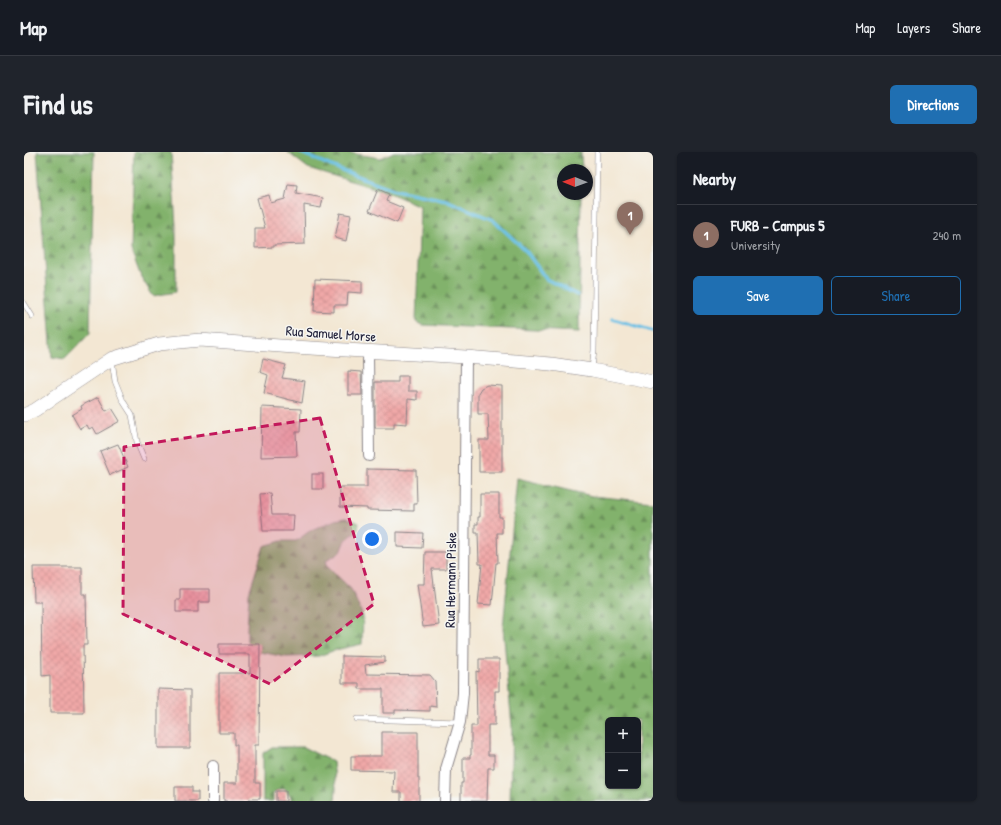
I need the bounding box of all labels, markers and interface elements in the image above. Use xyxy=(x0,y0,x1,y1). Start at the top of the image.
text: Map xyxy=(20,15,47,41)
text: Map xyxy=(855,18,875,37)
text: Layers xyxy=(897,18,930,37)
text: Share xyxy=(952,18,981,37)
text: Find us xyxy=(24,85,93,123)
button: Directions xyxy=(890,85,977,124)
north arrow xyxy=(557,164,593,200)
text: Nearby xyxy=(693,167,736,190)
pin: 1 xyxy=(617,202,643,235)
text: FURB - Campus 5 xyxy=(731,215,825,236)
text: 1 xyxy=(704,226,708,244)
text: 240 m xyxy=(932,226,961,244)
text: University xyxy=(731,236,780,254)
button: Save xyxy=(693,276,823,315)
button: Share xyxy=(831,276,961,315)
street label: Rua Samuel Morse xyxy=(285,320,377,346)
your location xyxy=(362,529,382,549)
street label: Rua Hermann Piske xyxy=(440,532,460,628)
map controls xyxy=(605,717,641,789)
button: + xyxy=(605,717,641,753)
button: − xyxy=(605,753,641,789)

